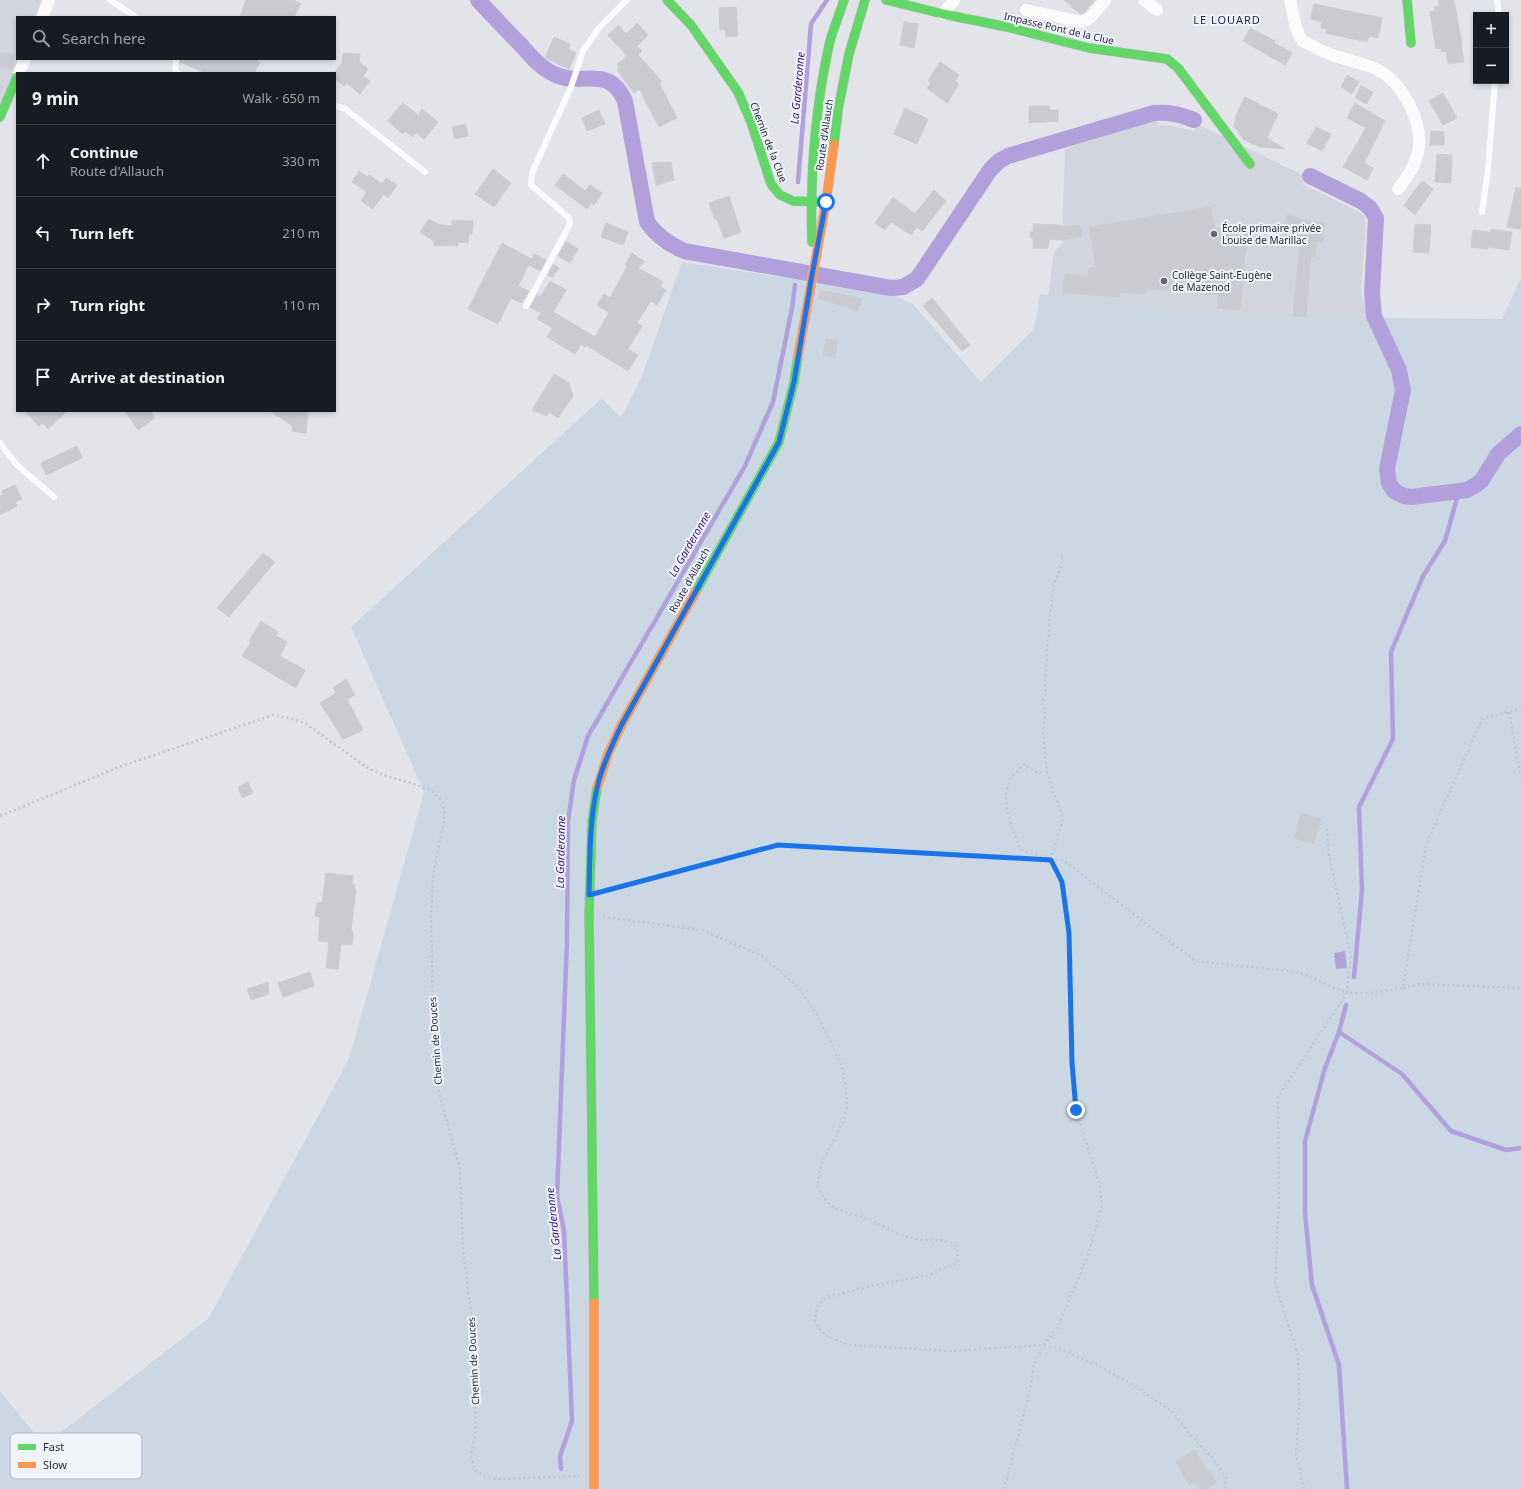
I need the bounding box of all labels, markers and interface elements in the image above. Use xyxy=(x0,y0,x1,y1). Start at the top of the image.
street label: Impasse Pont de la Clue xyxy=(1003,9,1116,48)
district label: LE LOUARD xyxy=(1193,12,1261,27)
map controls xyxy=(1473,12,1509,84)
button: + xyxy=(1473,12,1509,48)
search box xyxy=(16,16,336,60)
icon: search xyxy=(30,27,52,49)
text: Search here xyxy=(62,28,145,48)
button: − xyxy=(1473,48,1509,84)
water label: La Garderonne xyxy=(786,51,808,125)
text: 9 min xyxy=(32,87,79,110)
text: Walk · 650 m xyxy=(242,89,320,107)
street label: Route d'Allauch xyxy=(812,98,836,172)
street label: Chemin de la Clue xyxy=(747,100,791,184)
text: Continue xyxy=(70,142,138,162)
icon: ahead xyxy=(32,150,54,172)
text: 330 m xyxy=(282,152,320,170)
text: Route d'Allauch xyxy=(70,162,164,180)
route start xyxy=(817,193,835,211)
place label: École primaire privée Louise de Marillac xyxy=(1222,221,1321,247)
icon: left xyxy=(32,222,54,244)
text: Turn left xyxy=(70,223,134,243)
text: 210 m xyxy=(282,224,320,242)
marker: École primaire privée Louise de Marillac xyxy=(1209,229,1219,239)
place label: Collège Saint-Eugène de Mazenod xyxy=(1172,268,1272,294)
marker: Collège Saint-Eugène de Mazenod xyxy=(1159,276,1169,286)
icon: right xyxy=(32,294,54,316)
text: Turn right xyxy=(70,295,145,315)
text: 110 m xyxy=(282,296,320,314)
icon: arrive xyxy=(32,366,54,388)
text: Arrive at destination xyxy=(70,367,225,387)
water label: La Garderonne xyxy=(664,508,714,579)
street label: Route d'Allauch xyxy=(665,545,713,615)
water label: La Garderonne xyxy=(552,815,568,888)
street label: Chemin de Douces xyxy=(425,996,445,1085)
route end xyxy=(1067,1101,1085,1119)
water label: La Garderonne xyxy=(542,1187,564,1261)
street label: Chemin de Douces xyxy=(464,1316,482,1405)
legend xyxy=(10,1433,142,1479)
text: Fast xyxy=(43,1439,64,1454)
text: Slow xyxy=(43,1457,67,1472)

